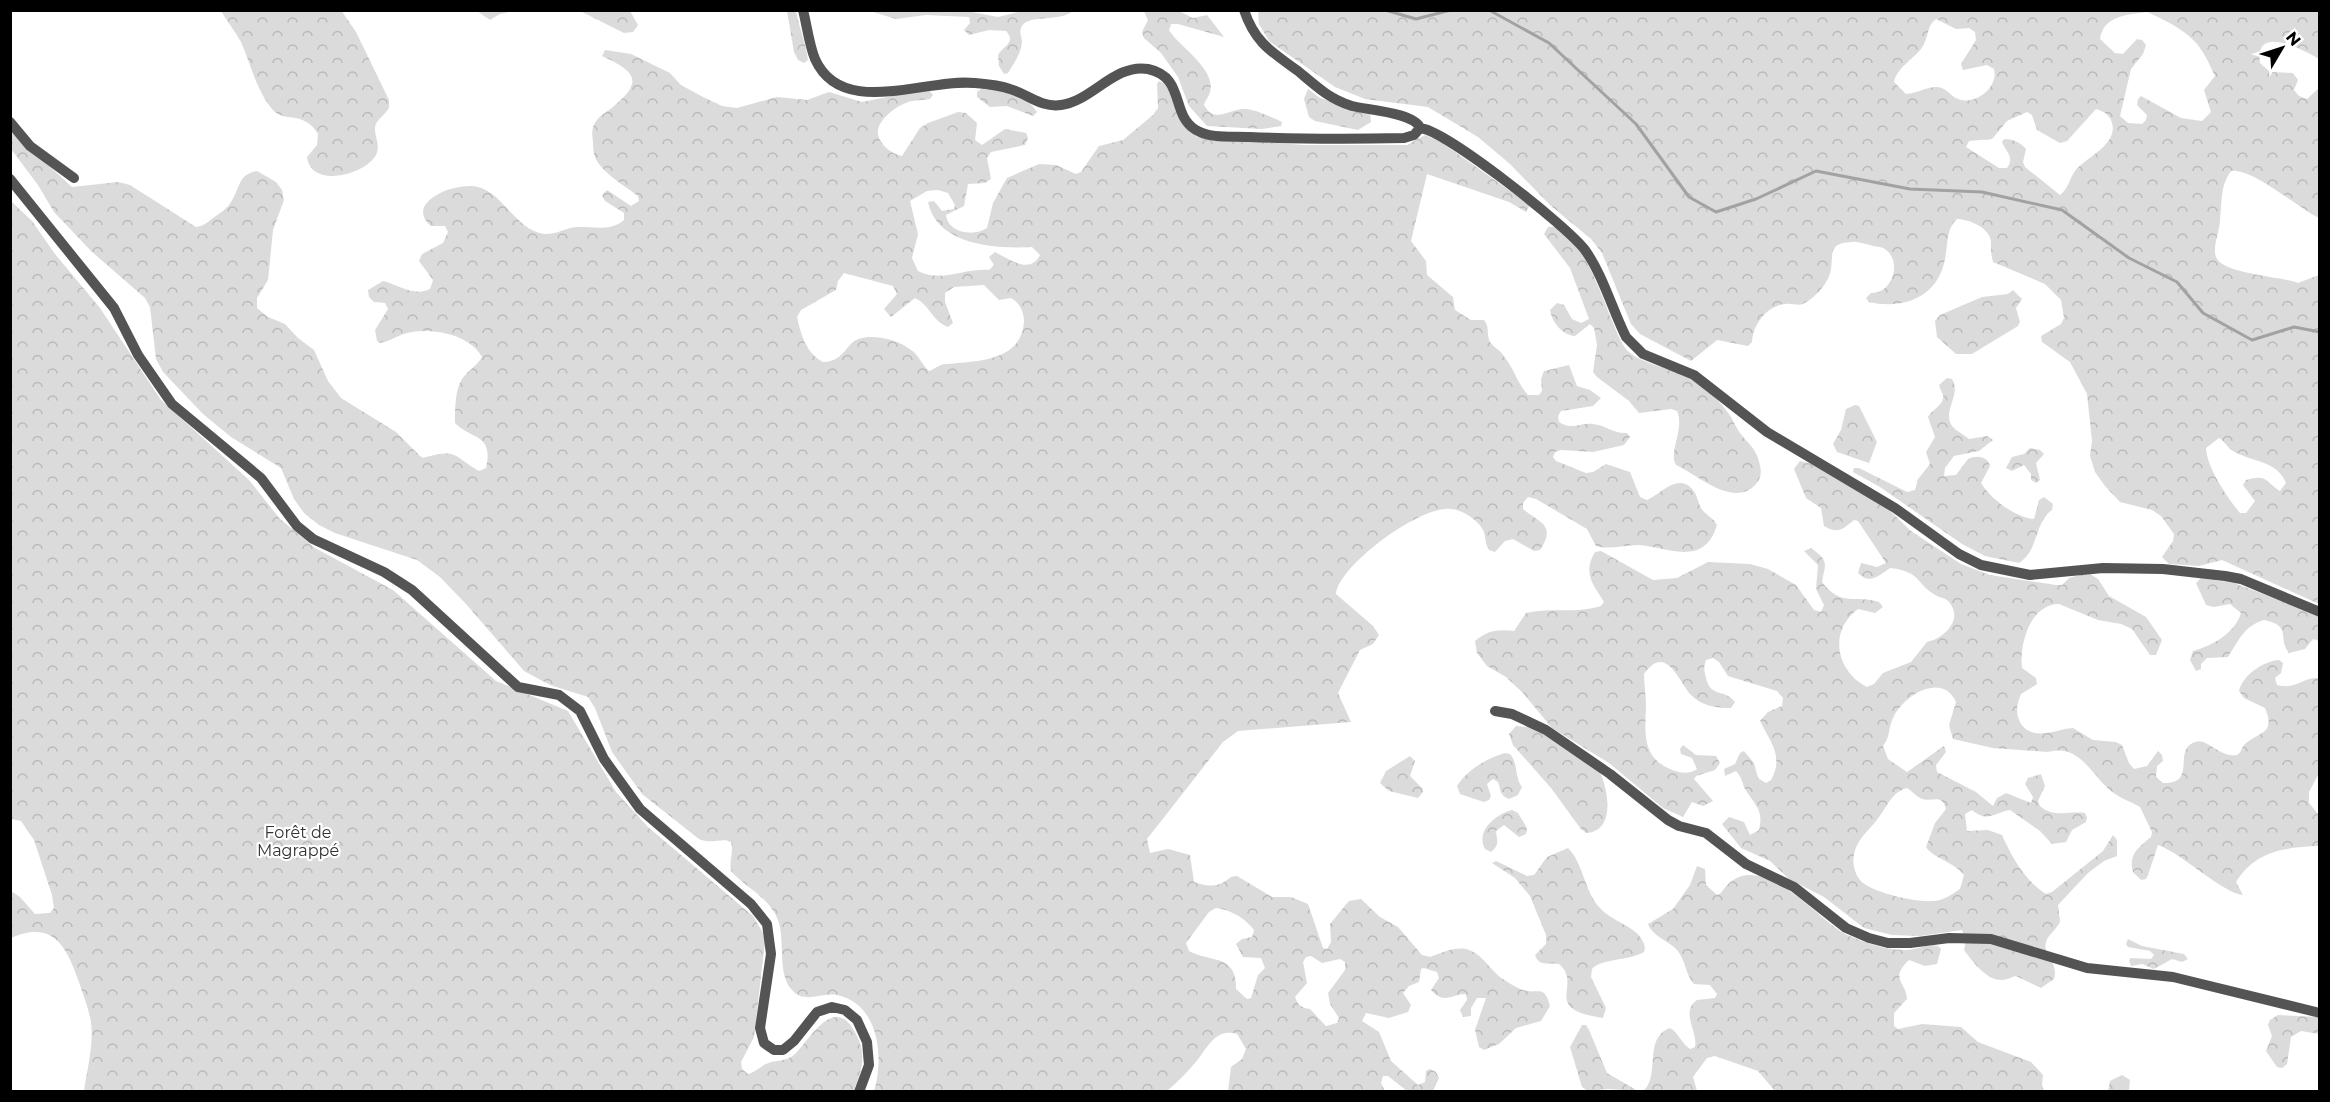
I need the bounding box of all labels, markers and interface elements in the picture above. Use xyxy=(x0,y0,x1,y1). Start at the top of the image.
north arrow xyxy=(2252,18,2312,78)
text: N xyxy=(2282,28,2305,50)
park label: Forêt de Magrappé xyxy=(257,823,339,860)

